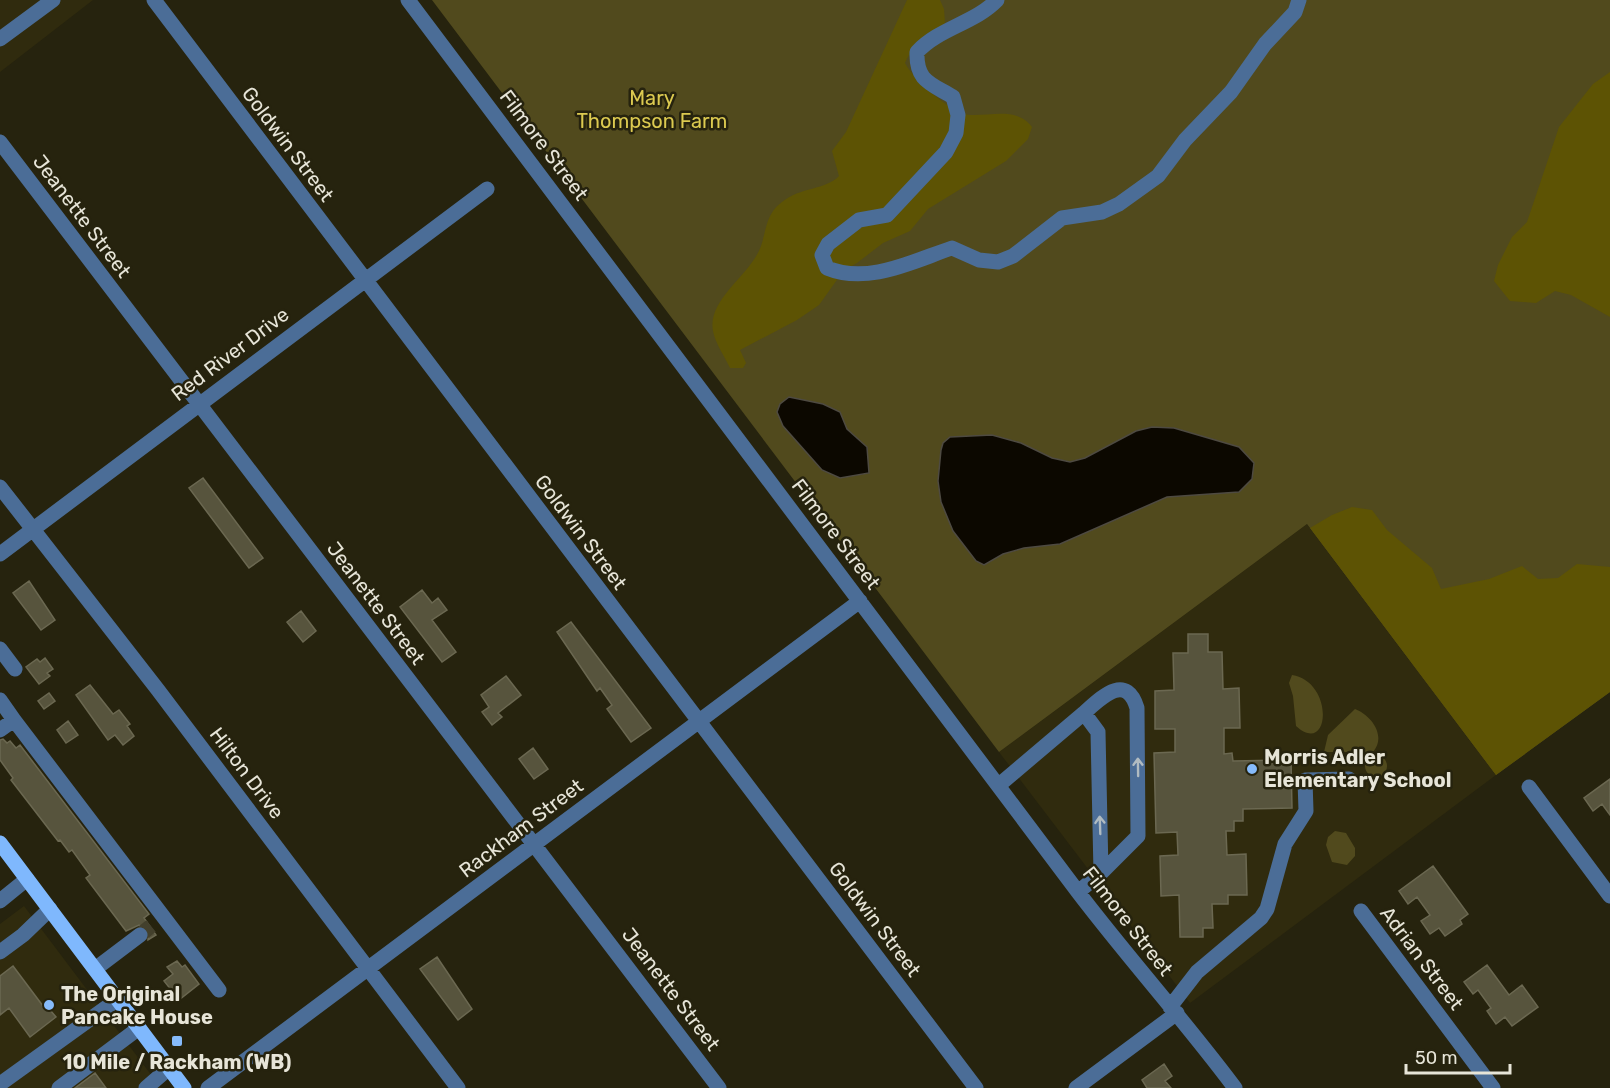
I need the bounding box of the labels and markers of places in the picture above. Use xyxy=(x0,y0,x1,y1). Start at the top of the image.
place label: Morris Adler Elementary School xyxy=(1264,745,1451,792)
marker: Morris Adler Elementary School xyxy=(1245,762,1259,776)
place label: The Original Pancake House xyxy=(61,982,213,1029)
marker: The Original Pancake House xyxy=(42,998,56,1012)
marker: 10 Mile / Rackham (WB) xyxy=(170,1034,184,1048)
place label: 10 Mile / Rackham (WB) xyxy=(62,1050,292,1074)

